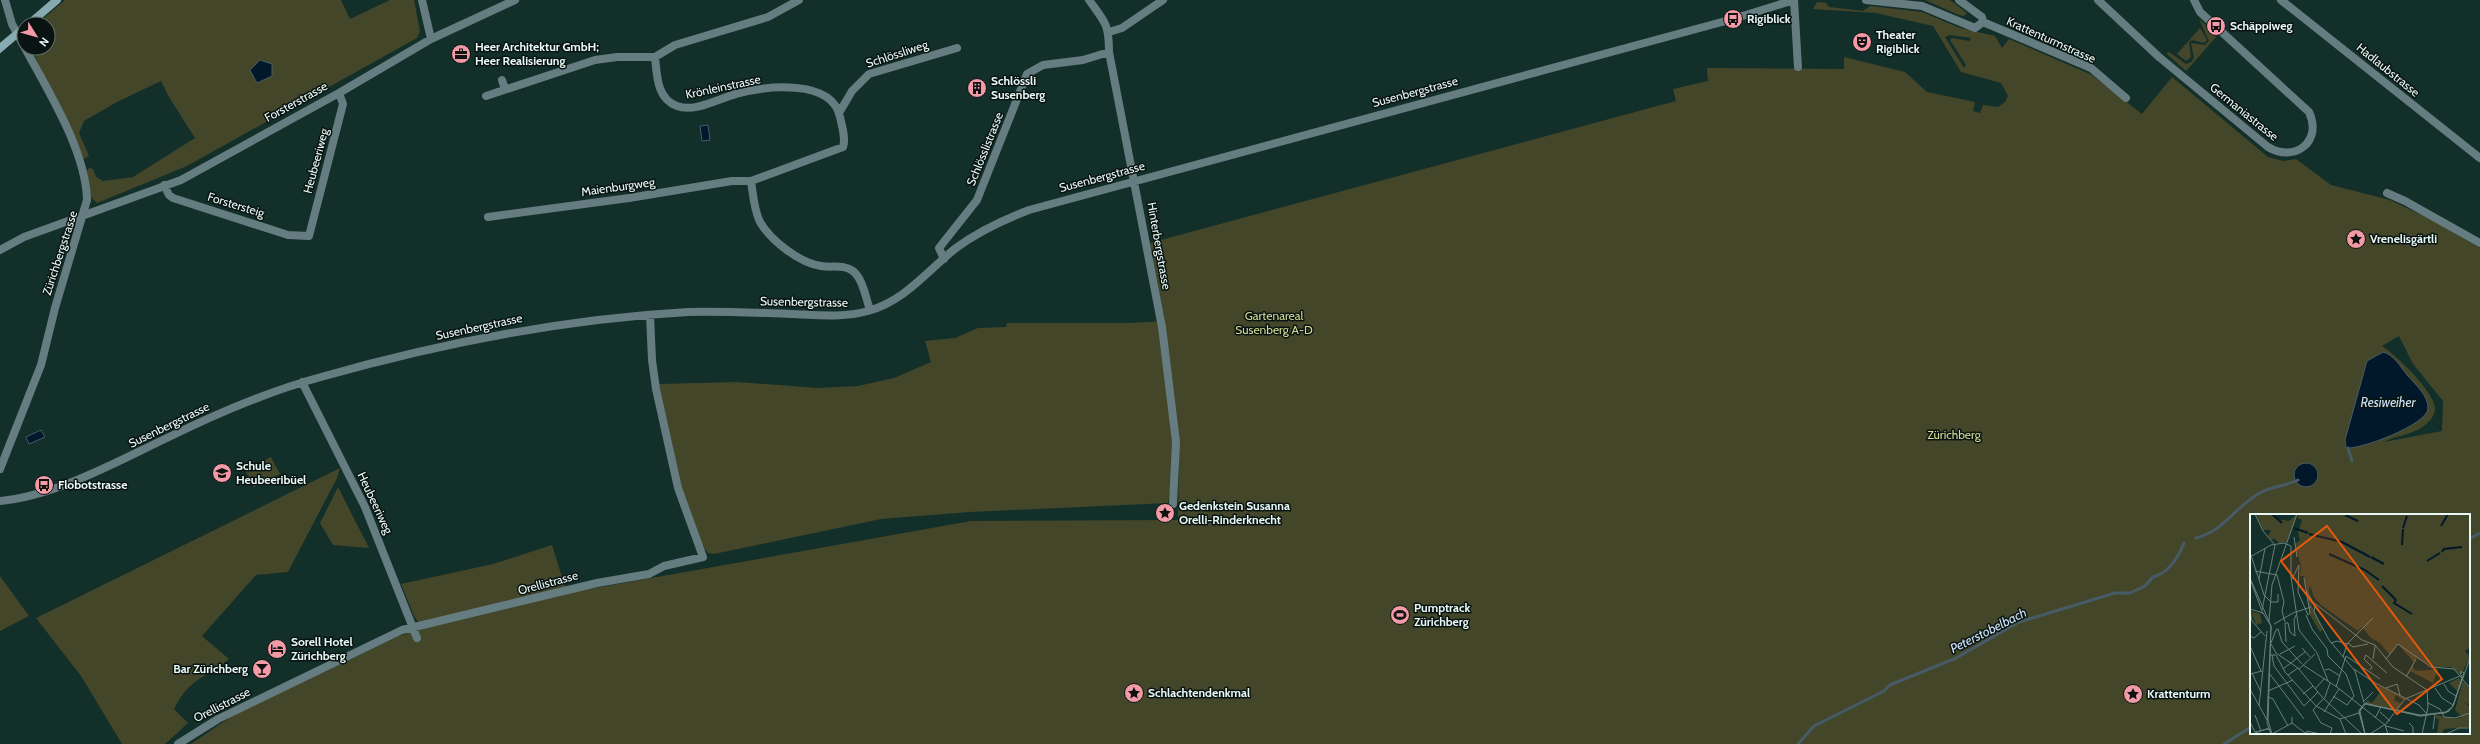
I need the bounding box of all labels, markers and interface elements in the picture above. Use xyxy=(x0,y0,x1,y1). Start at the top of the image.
bus stop icon: Rigiblick xyxy=(1722,8,1744,30)
place label: Rigiblick xyxy=(1747,11,1791,26)
street label: Krattenturmstrasse xyxy=(2004,13,2098,66)
bus stop icon: Schäppiweg xyxy=(2205,15,2227,37)
north arrow xyxy=(16,16,56,56)
place label: Schäppiweg xyxy=(2230,18,2292,33)
place label: Theater Rigiblick xyxy=(1876,27,1920,56)
theatre icon: Theater Rigiblick xyxy=(1851,31,1873,53)
text: N xyxy=(36,35,52,49)
street label: Schlössliweg xyxy=(864,36,931,71)
place label: Heer Architektur GmbH; Heer Realisierung xyxy=(475,39,599,68)
street label: Hadlaubstrasse xyxy=(2354,40,2423,100)
office icon: Heer Architektur GmbH; Heer Realisierung xyxy=(450,43,472,65)
street label: Krönleinstrasse xyxy=(684,71,762,102)
place label: Schlössli Susenberg xyxy=(991,73,1045,102)
street label: Susenbergstrasse xyxy=(1370,73,1459,110)
building icon: Schlössli Susenberg xyxy=(966,77,988,99)
street label: Forsterstrasse xyxy=(262,78,330,125)
street label: Germaniastrasse xyxy=(2207,79,2282,144)
street label: Schlösslistrasse xyxy=(963,110,1006,188)
street label: Heubeeriweg xyxy=(300,126,332,195)
street label: Susenbergstrasse xyxy=(1057,158,1146,195)
street label: Maienburgweg xyxy=(580,174,657,199)
street label: Forstersteig xyxy=(206,189,267,221)
street label: Hinterbergstrasse xyxy=(1144,201,1175,291)
street label: Zürichbergstrasse xyxy=(39,209,80,297)
place icon: Vrenelisgärtli xyxy=(2345,228,2367,250)
place label: Vrenelisgärtli xyxy=(2370,231,2437,246)
street label: Susenbergstrasse xyxy=(760,293,848,310)
park label: Gartenareal Susenberg A-D xyxy=(1235,308,1313,337)
street label: Susenbergstrasse xyxy=(434,310,524,343)
water label: Resiweiher xyxy=(2361,394,2416,410)
street label: Susenbergstrasse xyxy=(126,398,212,451)
park label: Zürichberg xyxy=(1927,427,1982,442)
place label: Schule Heubeeribüel xyxy=(236,458,306,487)
school or university icon: Schule Heubeeribüel xyxy=(211,462,233,484)
street label: Heubeeriweg xyxy=(355,469,397,537)
bus stop icon: Flobotstrasse xyxy=(33,474,55,496)
place label: Flobotstrasse xyxy=(58,477,127,492)
place label: Gedenkstein Susanna Orelli-Rinderknecht xyxy=(1179,498,1290,527)
place icon: Gedenkstein Susanna Orelli-Rinderknecht xyxy=(1154,502,1176,524)
inset map xyxy=(2250,514,2470,734)
street label: Orellistrasse xyxy=(516,567,580,598)
place label: Pumptrack Zürichberg xyxy=(1414,600,1470,629)
sports icon: Pumptrack Zürichberg xyxy=(1389,604,1411,626)
water label: Peterstobelbach xyxy=(1947,604,2029,656)
place label: Sorell Hotel Zürichberg xyxy=(291,634,353,663)
hotel icon: Sorell Hotel Zürichberg xyxy=(266,638,288,660)
bar icon: Bar Zürichberg xyxy=(251,658,273,680)
place label: Bar Zürichberg xyxy=(173,661,248,676)
place icon: Schlachtendenkmal xyxy=(1123,682,1145,704)
place icon: Krattenturm xyxy=(2122,683,2144,705)
street label: Orellistrasse xyxy=(191,684,253,725)
place label: Schlachtendenkmal xyxy=(1148,685,1250,700)
place label: Krattenturm xyxy=(2147,686,2210,701)

